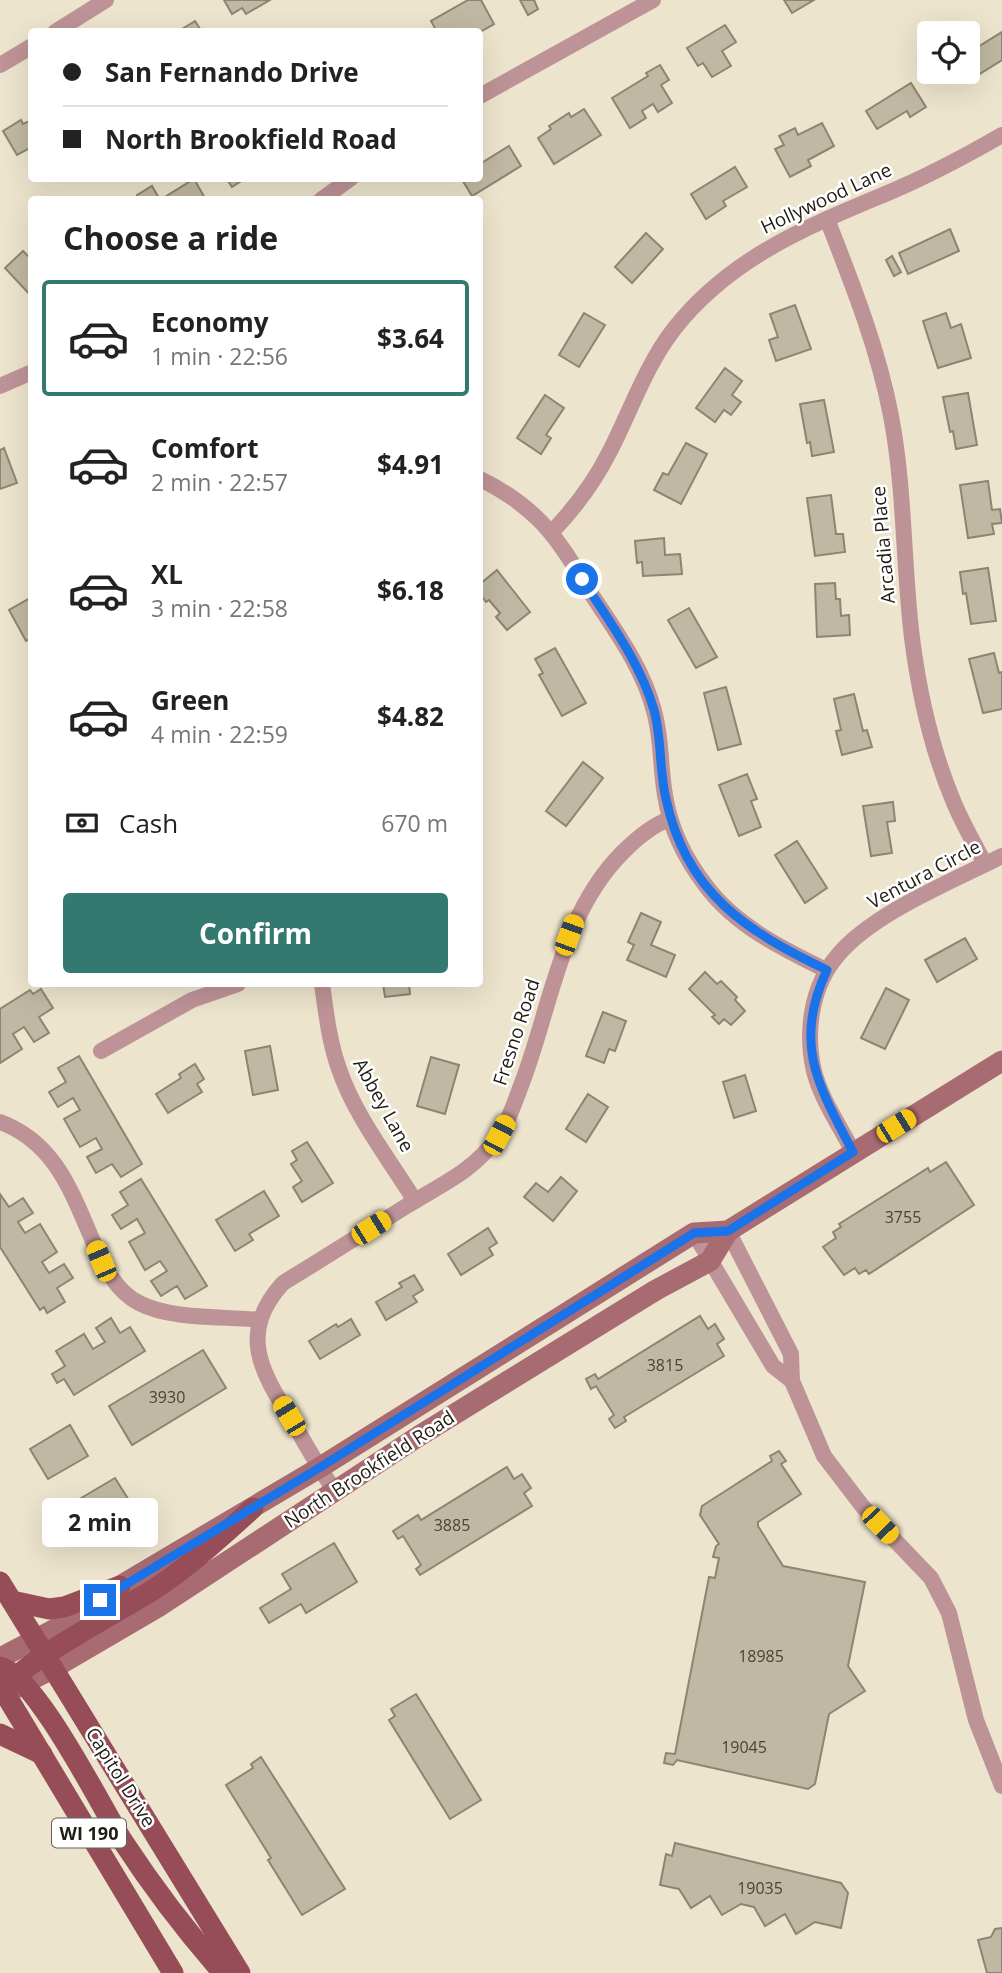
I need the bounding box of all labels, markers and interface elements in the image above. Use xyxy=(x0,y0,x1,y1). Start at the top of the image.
map controls xyxy=(917,21,980,84)
button: locate xyxy=(917,21,980,84)
text: San Fernando Drive xyxy=(105,54,359,90)
text: North Brookfield Road xyxy=(105,121,397,157)
street label: Hollywood Lane xyxy=(756,156,896,240)
text: Choose a ride xyxy=(63,216,278,259)
text: Economy xyxy=(151,304,269,340)
icon: car xyxy=(67,307,130,370)
text: $3.64 xyxy=(377,320,444,356)
text: 1 min · 22:56 xyxy=(151,340,288,372)
text: Comfort xyxy=(151,430,258,466)
icon: car xyxy=(67,433,130,496)
text: $4.91 xyxy=(377,446,444,482)
text: 2 min · 22:57 xyxy=(151,466,288,498)
street label: Arcadia Place xyxy=(865,485,901,605)
text: XL xyxy=(151,556,183,592)
icon: car xyxy=(67,559,130,622)
route start xyxy=(566,563,598,595)
text: $6.18 xyxy=(377,572,444,608)
text: 3 min · 22:58 xyxy=(151,592,288,624)
text: Green xyxy=(151,682,229,718)
icon: car xyxy=(67,685,130,748)
text: $4.82 xyxy=(377,698,444,734)
text: 4 min · 22:59 xyxy=(151,718,288,750)
icon: cash xyxy=(63,804,101,842)
text: Cash xyxy=(119,805,178,841)
text: 670 m xyxy=(381,807,448,839)
street label: Ventura Circle xyxy=(863,833,985,915)
button: Confirm xyxy=(63,893,448,973)
car xyxy=(552,912,587,958)
street label: Fresno Road xyxy=(487,975,545,1089)
street label: Abbey Lane xyxy=(348,1054,420,1156)
car xyxy=(873,1106,920,1146)
car xyxy=(480,1112,519,1158)
house number: 3755 xyxy=(885,1206,921,1228)
car xyxy=(348,1208,395,1248)
car xyxy=(84,1238,119,1284)
house number: 3815 xyxy=(647,1354,683,1376)
house number: 3930 xyxy=(149,1386,185,1408)
car xyxy=(270,1393,309,1439)
street label: North Brookfield Road xyxy=(279,1404,459,1534)
callout: 2 min xyxy=(42,1498,158,1548)
car xyxy=(858,1503,903,1547)
text: 2 min xyxy=(68,1506,132,1538)
house number: 3885 xyxy=(434,1514,470,1536)
route end xyxy=(84,1584,116,1616)
house number: 18985 xyxy=(738,1645,784,1667)
street label: Capitol Drive xyxy=(80,1722,162,1832)
house number: 19045 xyxy=(721,1736,767,1758)
road number: WI 190 xyxy=(52,1818,126,1847)
house number: 19035 xyxy=(737,1877,783,1899)

